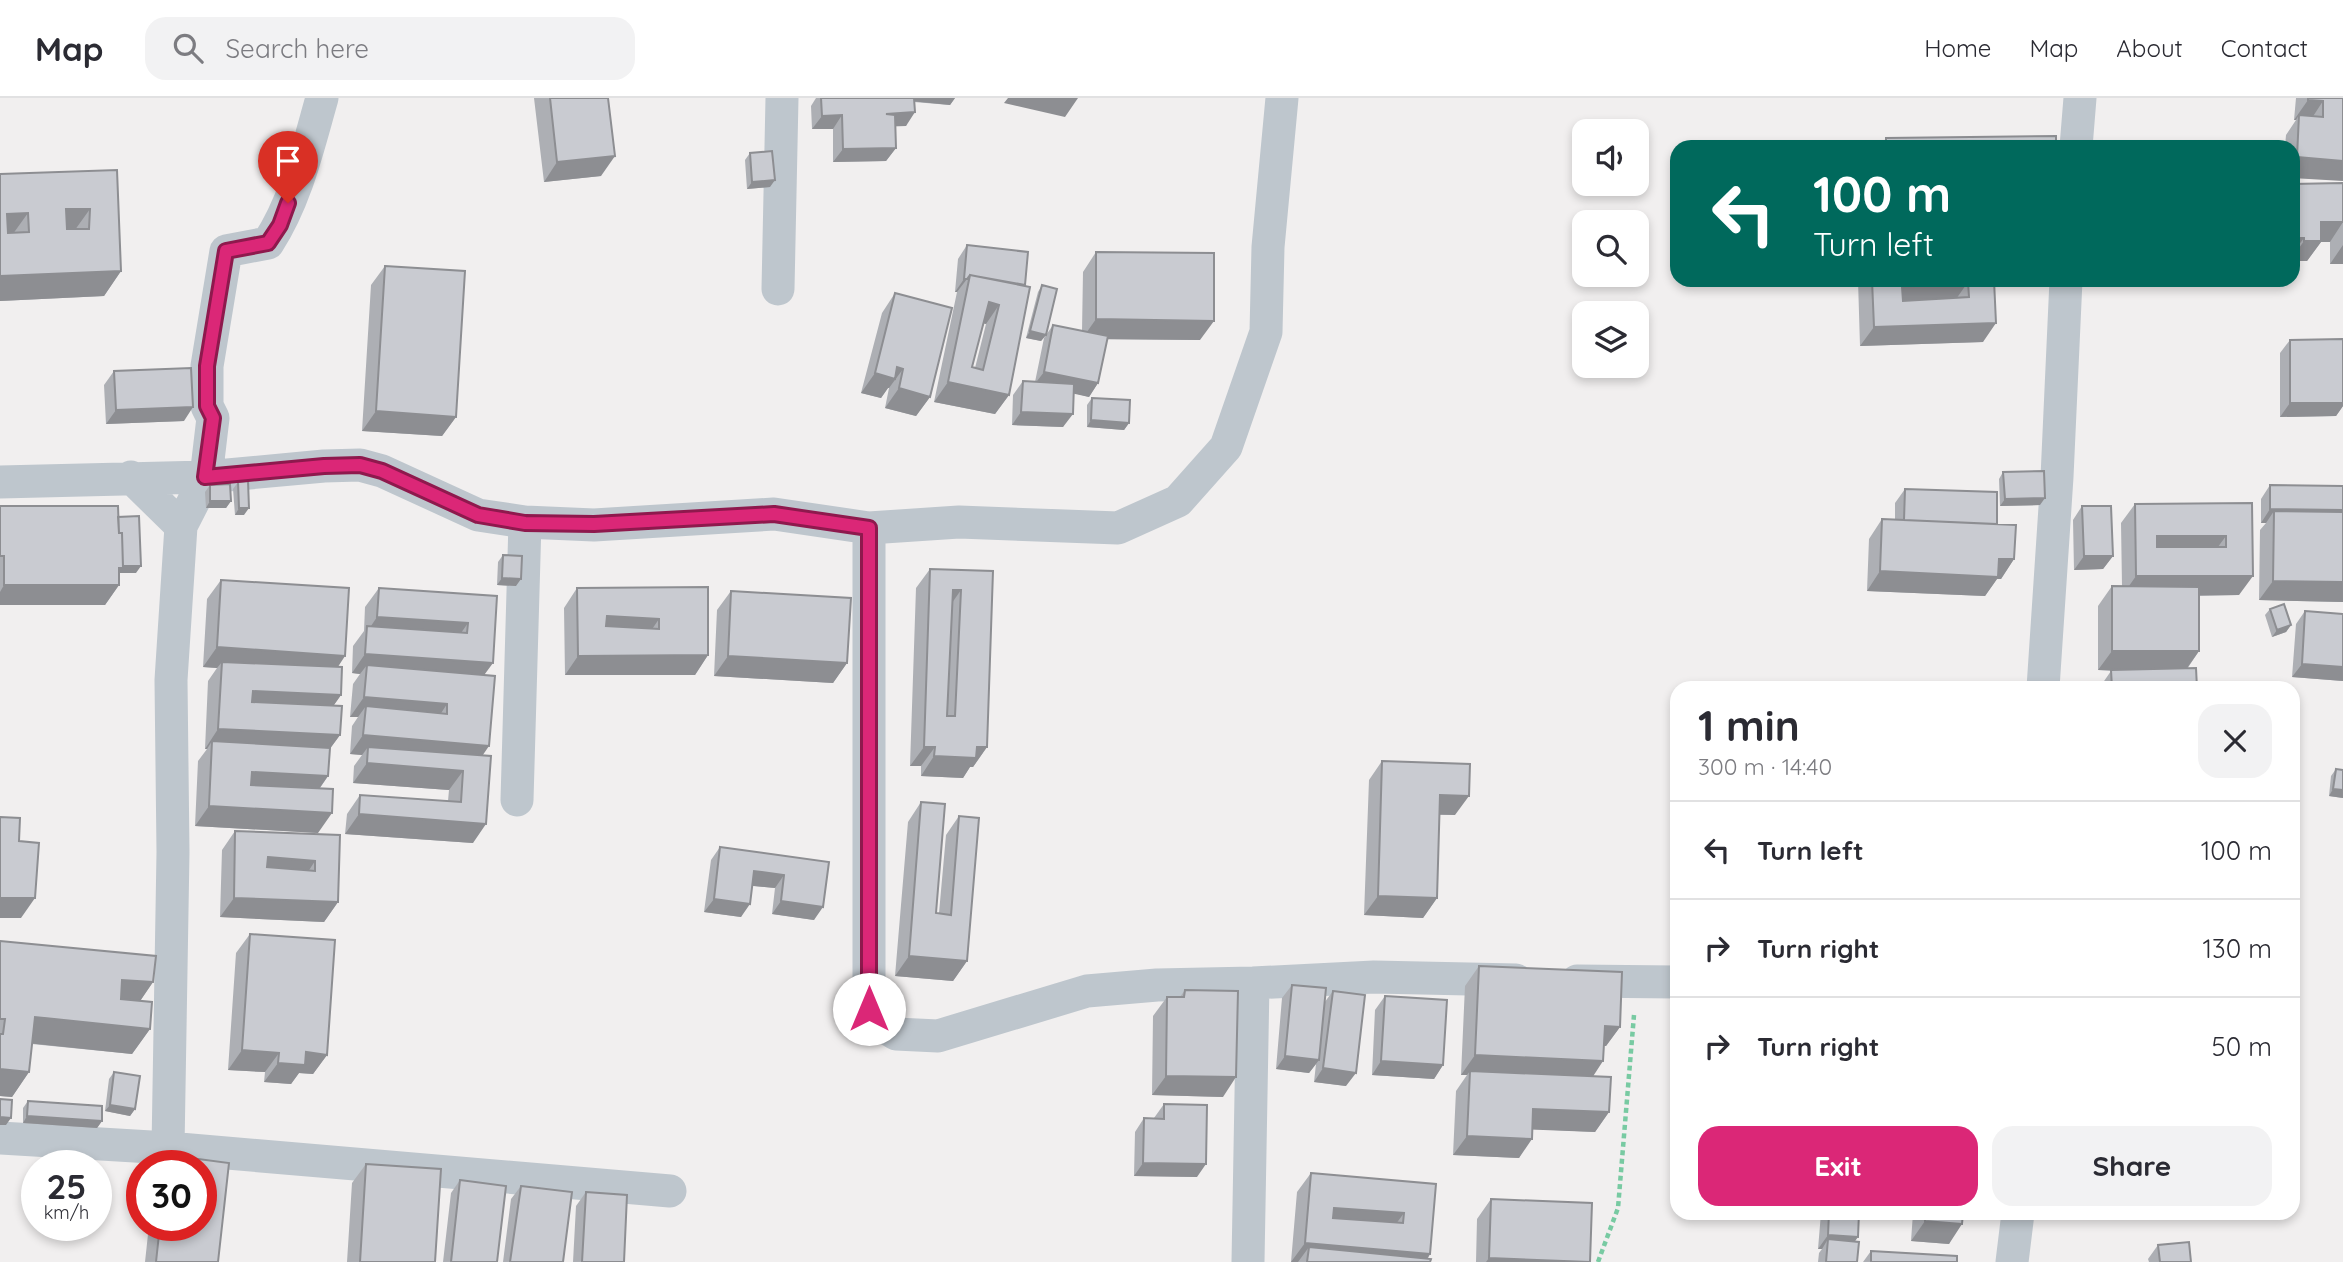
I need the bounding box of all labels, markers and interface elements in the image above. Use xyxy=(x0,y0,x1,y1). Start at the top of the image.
search box xyxy=(145,17,635,80)
text: Map xyxy=(35,28,103,69)
icon: search xyxy=(169,29,207,67)
text: Search here xyxy=(225,32,369,65)
text: Home xyxy=(1924,33,1991,63)
text: Map xyxy=(2029,33,2078,63)
text: About xyxy=(2116,33,2183,63)
text: Contact xyxy=(2221,33,2308,63)
map controls xyxy=(1572,119,1649,378)
button: sound xyxy=(1572,119,1649,196)
pin xyxy=(258,131,318,203)
icon: arrive xyxy=(269,142,307,180)
text: 100 m xyxy=(1813,163,1951,224)
icon: left xyxy=(1698,168,1789,259)
button: search xyxy=(1572,210,1649,287)
text: Turn left xyxy=(1813,224,1934,264)
button: layers xyxy=(1572,301,1649,378)
text: 1 min xyxy=(1698,699,1800,752)
button: close xyxy=(2198,704,2272,778)
text: 300 m · 14:40 xyxy=(1698,752,1832,781)
icon: left xyxy=(1698,831,1736,869)
text: Turn left xyxy=(1757,834,1864,867)
text: 100 m xyxy=(2201,834,2272,867)
icon: right xyxy=(1698,929,1736,967)
text: Turn right xyxy=(1757,932,1879,965)
text: 130 m xyxy=(2202,932,2272,965)
position arrow xyxy=(832,972,906,1046)
icon: right xyxy=(1698,1027,1736,1065)
text: Turn right xyxy=(1757,1030,1879,1063)
text: 50 m xyxy=(2212,1030,2272,1063)
button: Exit xyxy=(1698,1126,1978,1206)
button: Share xyxy=(1992,1126,2272,1206)
speed limit sign: 30 xyxy=(126,1150,217,1241)
text: 25 xyxy=(46,1164,87,1208)
text: km/h xyxy=(44,1201,89,1224)

